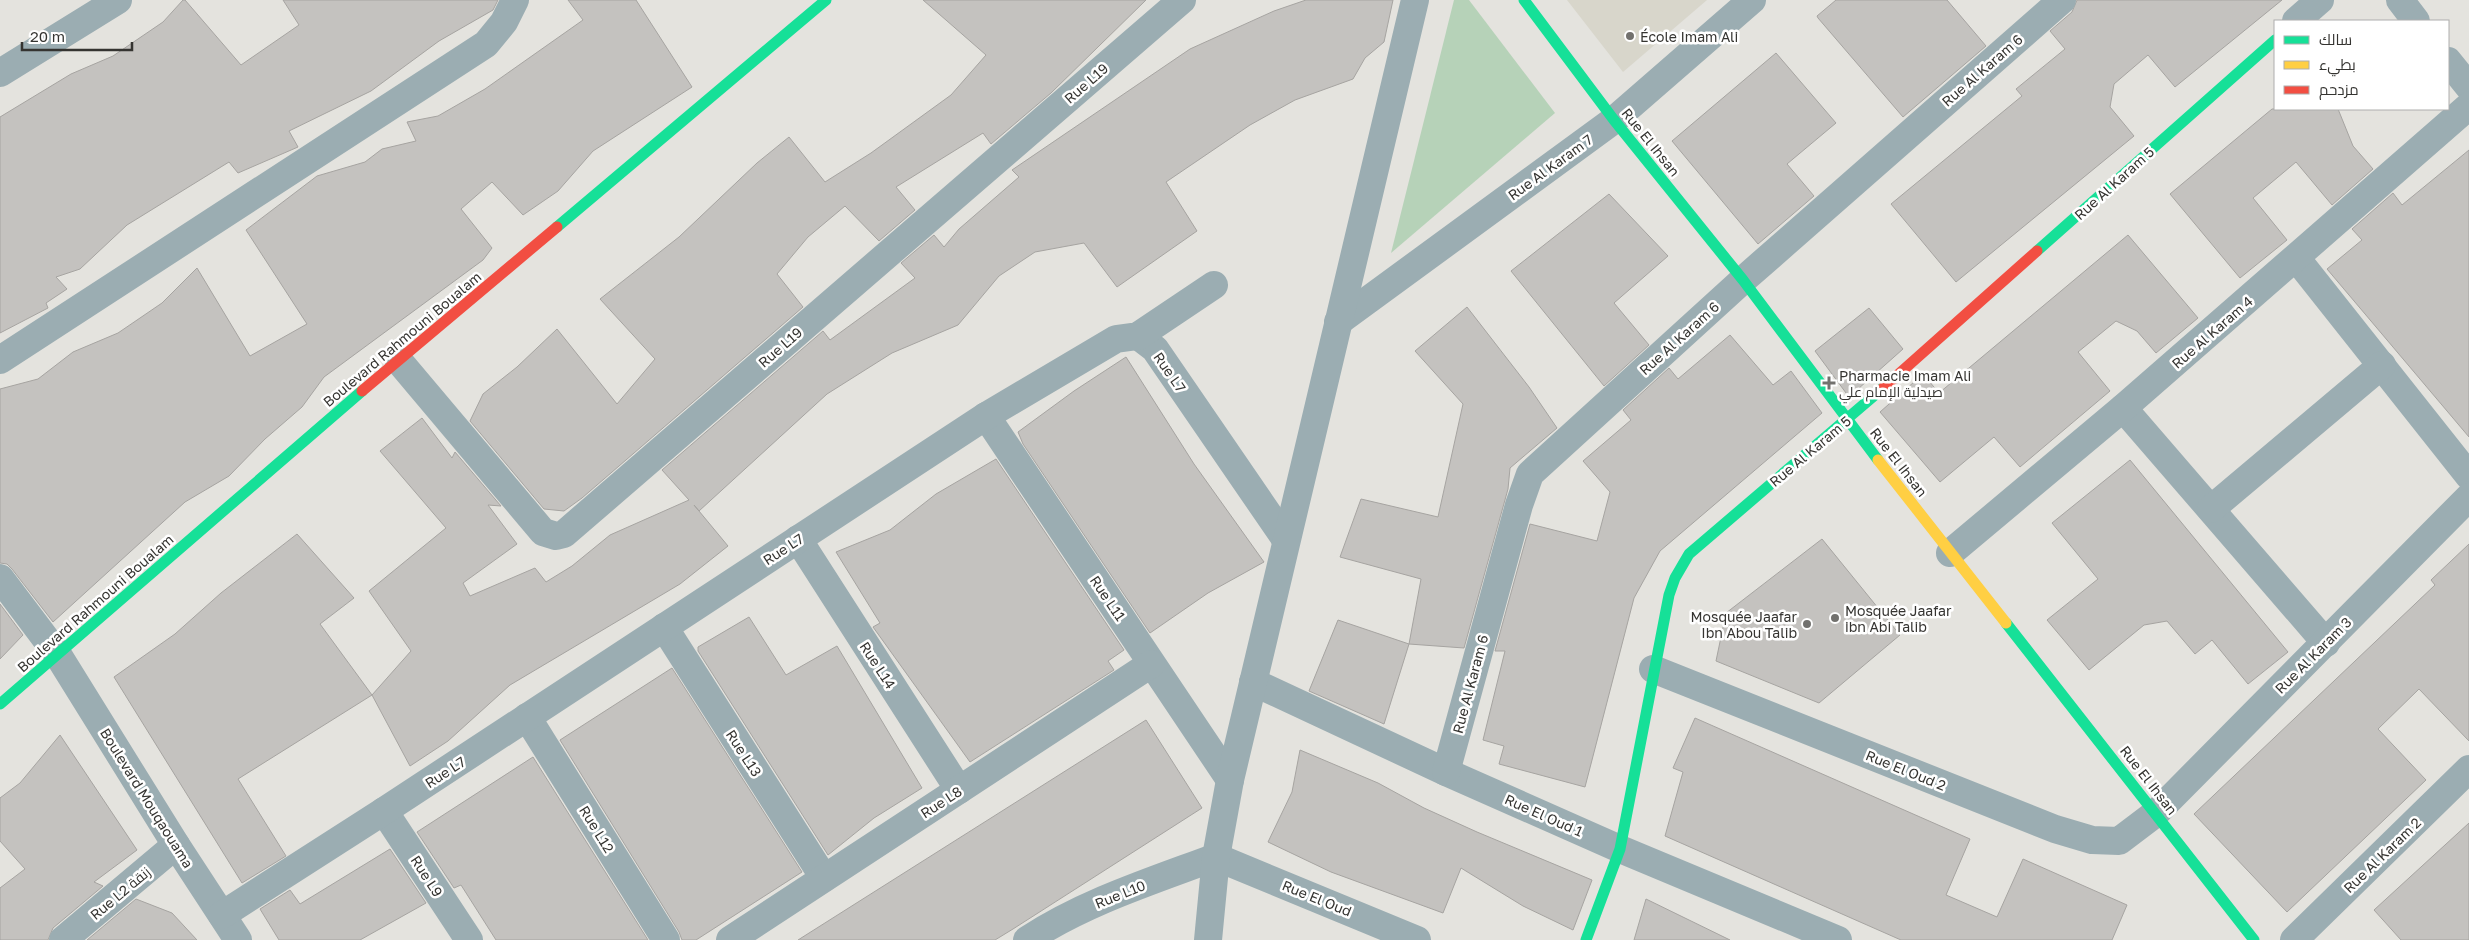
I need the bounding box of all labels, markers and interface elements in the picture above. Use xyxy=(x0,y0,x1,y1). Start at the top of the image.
scale bar xyxy=(22,20,132,52)
legend xyxy=(2274,20,2449,110)
text: 20 m xyxy=(30,27,65,45)
place label: École Imam Ali xyxy=(1640,28,1738,45)
marker: École Imam Ali xyxy=(1624,30,1636,42)
street label: Rue Al Karam 6 xyxy=(1938,30,2026,110)
text: سالك xyxy=(2319,30,2352,48)
text: بطيء xyxy=(2319,55,2356,77)
street label: Rue L19 xyxy=(1061,59,1111,107)
text: مزدحم xyxy=(2319,80,2359,100)
street label: Rue El Ihsan xyxy=(1618,104,1684,180)
street label: Rue Al Karam 7 xyxy=(1504,131,1596,203)
street label: Rue Al Karam 5 xyxy=(2071,143,2157,223)
street label: Boulevard Rahmouni Boualam xyxy=(319,268,485,410)
street label: Rue Al Karam 4 xyxy=(2168,292,2256,372)
street label: Rue Al Karam 6 xyxy=(1636,298,1722,378)
street label: Rue L19 xyxy=(755,323,805,371)
street label: Rue L7 xyxy=(1150,349,1190,395)
place label: Pharmacie Imam Ali صيدلية الإمام علي xyxy=(1839,367,1971,404)
marker: Pharmacie Imam Ali صيدلية الإمام علي xyxy=(1823,377,1835,389)
street label: Rue Al Karam 5 xyxy=(1766,412,1854,490)
street label: Rue El Ihsan xyxy=(1867,424,1931,500)
street label: Rue L7 xyxy=(760,530,806,568)
street label: Boulevard Rahmouni Boualam xyxy=(14,531,176,675)
street label: Rue L11 xyxy=(1087,572,1129,624)
place label: Mosquée Jaafar ibn Abi Talib xyxy=(1845,602,1952,635)
place label: Mosquée Jaafar Ibn Abou Talib xyxy=(1691,608,1798,641)
marker: Mosquée Jaafar ibn Abi Talib xyxy=(1829,612,1841,624)
street label: Rue Al Karam 3 xyxy=(2271,613,2355,697)
marker: Mosquée Jaafar Ibn Abou Talib xyxy=(1801,618,1813,630)
street label: Rue Al Karam 6 xyxy=(1449,633,1491,735)
street label: Rue L14 xyxy=(857,638,899,692)
street label: Boulevard Mouqaouama xyxy=(97,725,197,871)
street label: Rue L13 xyxy=(723,726,765,780)
street label: Rue El Ihsan xyxy=(2117,742,2181,818)
street label: Rue El Oud 2 xyxy=(1863,746,1949,794)
street label: Rue L7 xyxy=(422,753,468,791)
street label: Rue L8 xyxy=(917,782,965,822)
street label: Rue El Oud 1 xyxy=(1502,790,1586,840)
street label: Rue L12 xyxy=(576,802,618,856)
street label: Rue Al Karam 2 xyxy=(2340,814,2424,896)
street label: Rue L9 xyxy=(407,852,447,900)
street label: Rue L2 زنقة xyxy=(86,863,154,923)
street label: Rue L10 xyxy=(1092,876,1148,912)
street label: Rue El Oud xyxy=(1280,876,1354,920)

